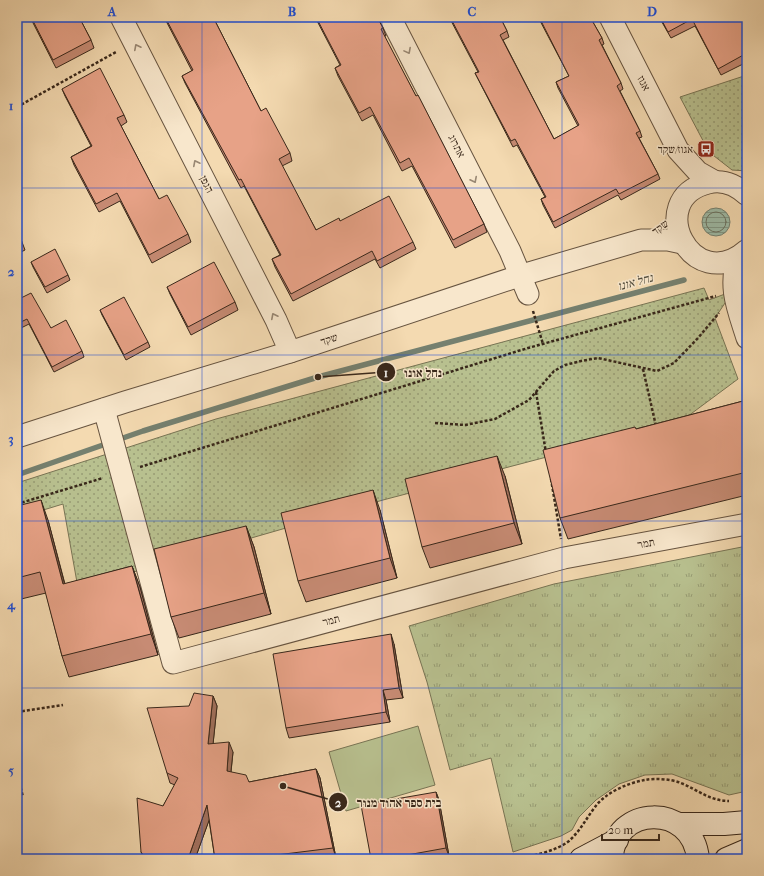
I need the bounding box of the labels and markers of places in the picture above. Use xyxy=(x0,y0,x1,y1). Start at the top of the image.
bus stop icon: אגוז/שקד xyxy=(696,139,716,159)
place label: אגוז/שקד xyxy=(658,143,693,156)
callout: נחל אונו xyxy=(376,360,450,384)
callout: בית ספר אהוד מנור xyxy=(328,790,449,814)

